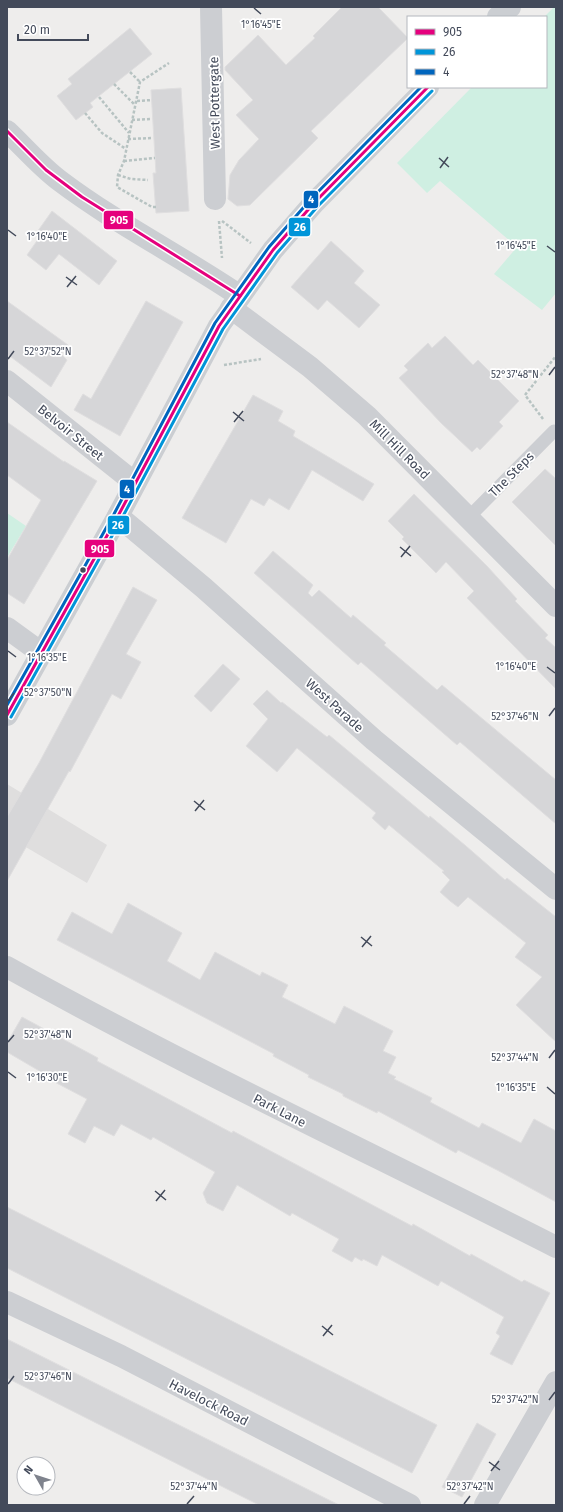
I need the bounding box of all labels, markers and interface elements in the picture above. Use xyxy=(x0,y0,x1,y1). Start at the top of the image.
scale bar xyxy=(18,16,88,42)
legend xyxy=(407,16,547,88)
text: 1°16'45"E xyxy=(241,19,281,31)
text: 20 m xyxy=(24,23,50,37)
text: 905 xyxy=(443,25,462,39)
text: 26 xyxy=(443,45,455,59)
street label: West Pottergate xyxy=(206,56,223,150)
text: 4 xyxy=(443,65,450,79)
line badge: 4 xyxy=(303,190,319,209)
text: 4 xyxy=(308,193,314,206)
line badge: 905 xyxy=(103,210,134,230)
text: 905 xyxy=(110,214,128,227)
line badge: 26 xyxy=(288,217,311,237)
text: 26 xyxy=(294,221,306,234)
text: 1°16'40"E xyxy=(27,231,67,243)
text: 1°16'45"E xyxy=(496,240,536,252)
text: 52°37'52"N xyxy=(24,346,72,358)
text: 52°37'48"N xyxy=(491,369,539,381)
street label: Belvoir Street xyxy=(35,401,107,464)
street label: Mill Hill Road xyxy=(367,416,433,482)
street label: The Steps xyxy=(486,449,537,500)
line badge: 4 xyxy=(119,479,135,499)
text: 4 xyxy=(124,483,130,496)
line badge: 26 xyxy=(107,515,130,535)
text: 26 xyxy=(112,519,124,532)
line badge: 905 xyxy=(84,539,115,558)
text: 905 xyxy=(91,543,109,556)
unlabelled marker xyxy=(78,565,88,575)
text: 1°16'35"E xyxy=(27,652,67,664)
text: 1°16'40"E xyxy=(496,661,536,673)
street label: West Parade xyxy=(303,676,367,735)
text: 52°37'50"N xyxy=(24,687,72,699)
text: 52°37'46"N xyxy=(491,711,539,723)
text: 52°37'48"N xyxy=(24,1029,72,1041)
text: 52°37'44"N xyxy=(491,1052,539,1064)
text: 1°16'30"E xyxy=(26,1072,68,1084)
text: 1°16'35"E xyxy=(496,1082,536,1094)
street label: Park Lane xyxy=(251,1091,309,1130)
text: 52°37'46"N xyxy=(24,1371,72,1383)
street label: Havelock Road xyxy=(167,1376,251,1429)
text: 52°37'42"N xyxy=(491,1394,539,1406)
north arrow xyxy=(16,1456,56,1496)
text: N xyxy=(21,1463,36,1477)
text: 52°37'44"N xyxy=(170,1481,218,1493)
text: 52°37'42"N xyxy=(446,1481,494,1493)

